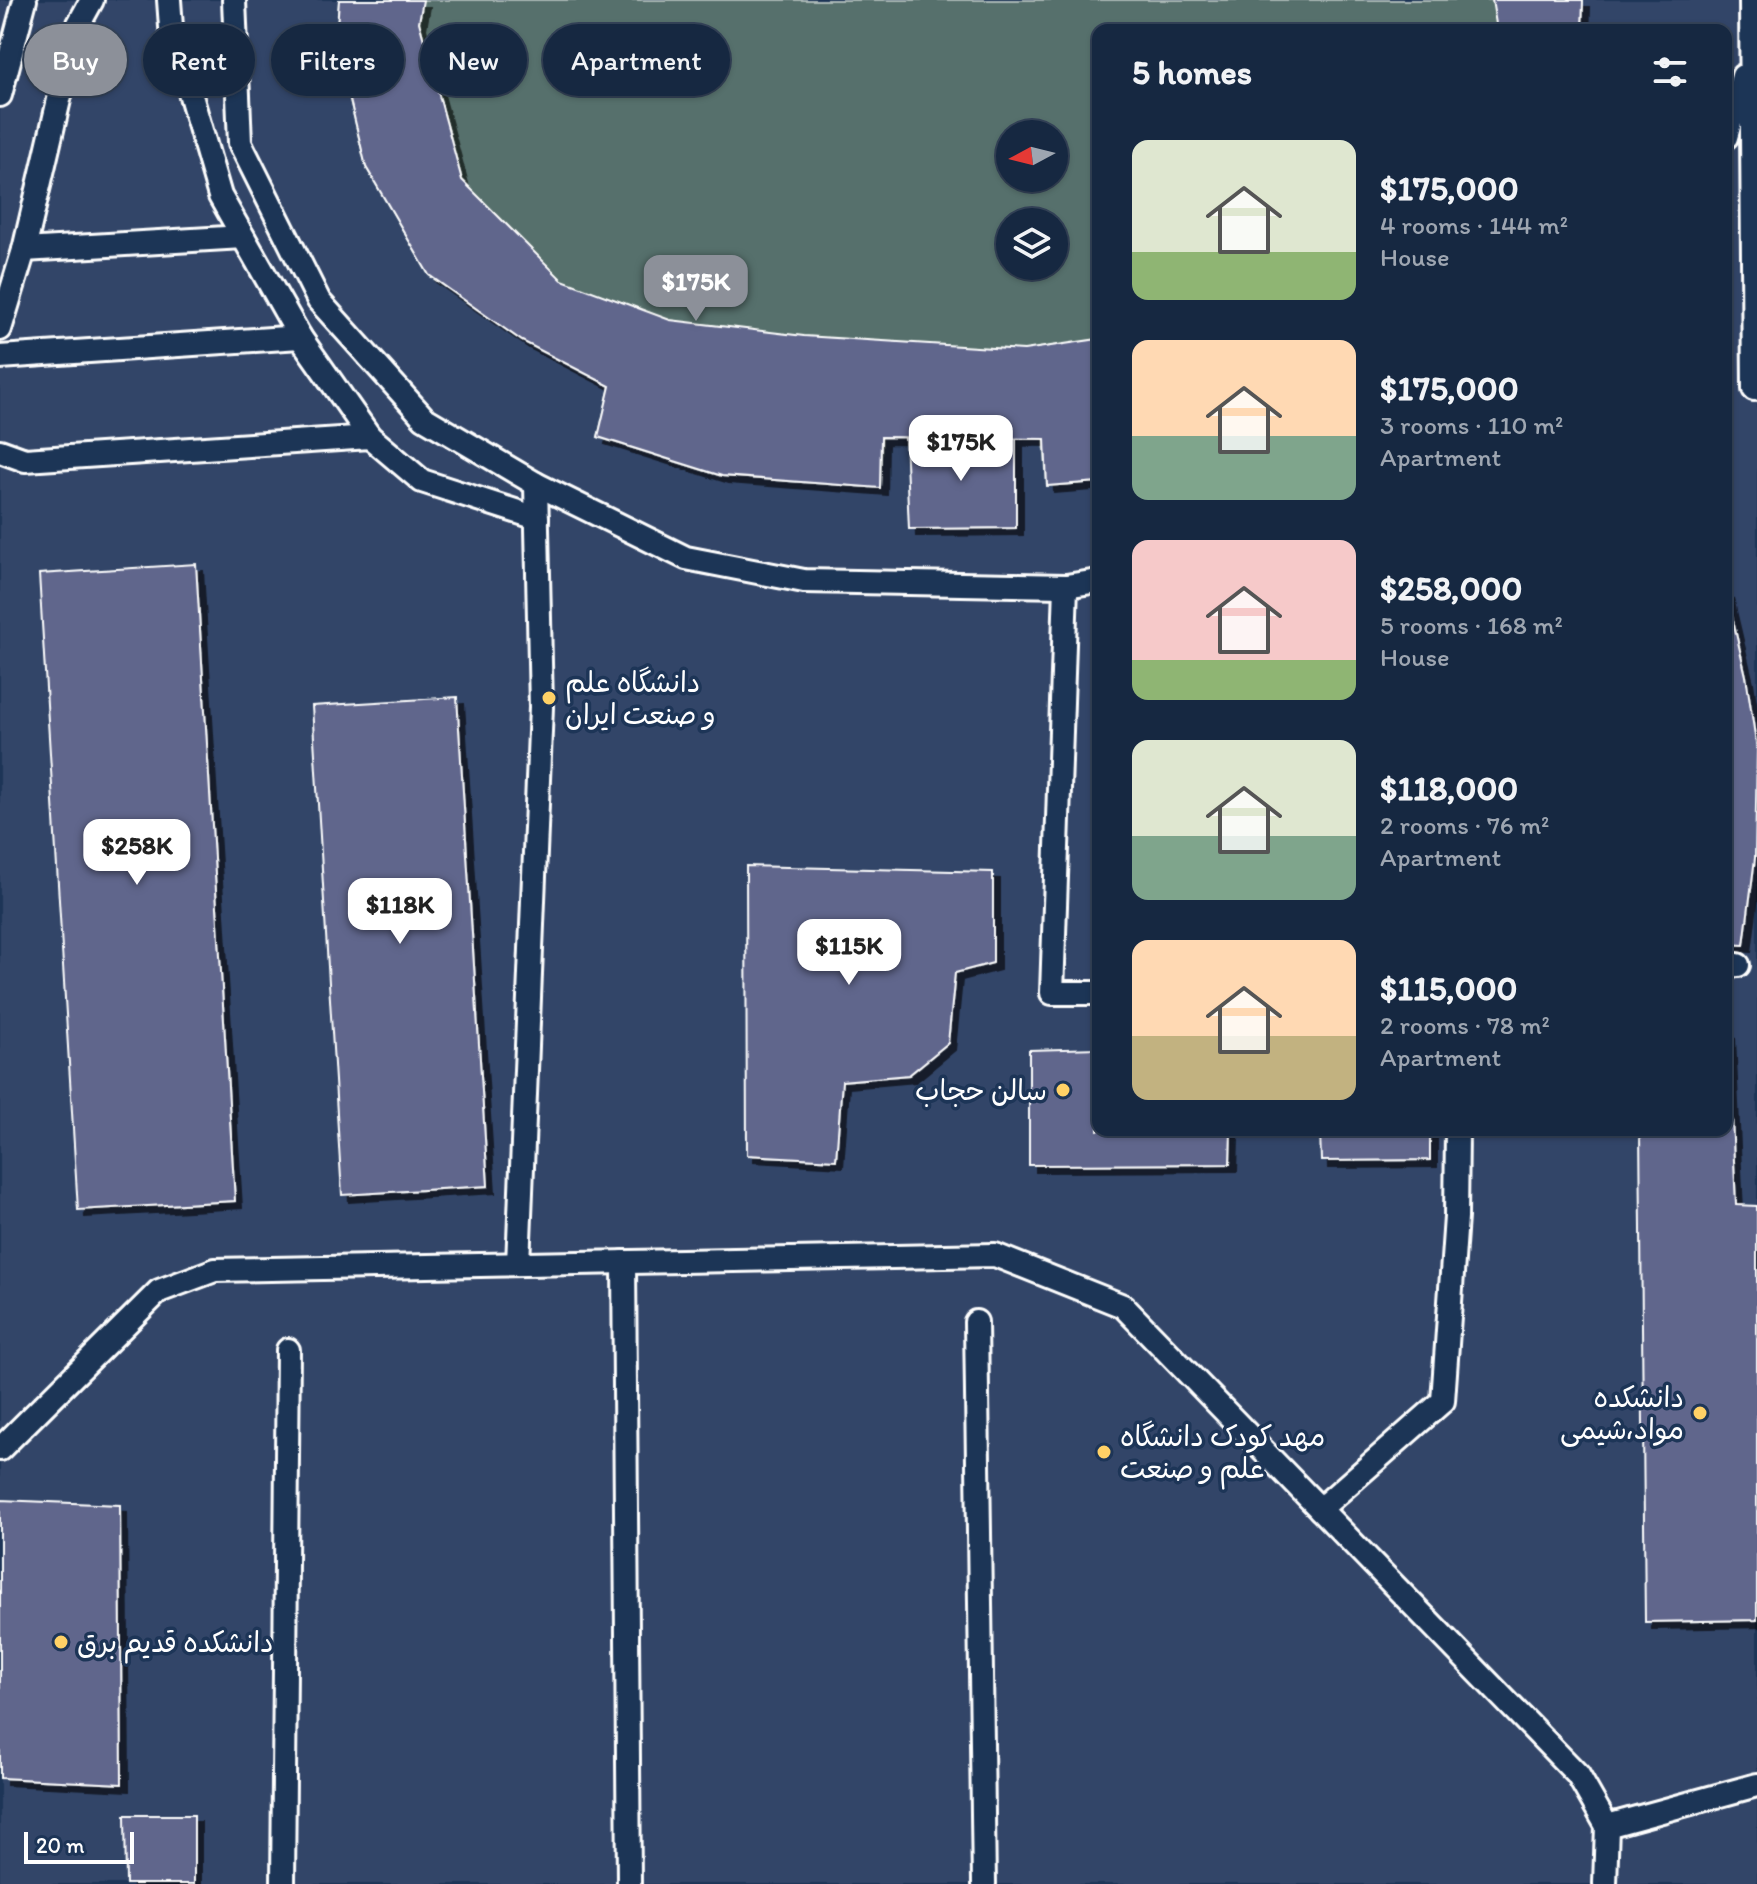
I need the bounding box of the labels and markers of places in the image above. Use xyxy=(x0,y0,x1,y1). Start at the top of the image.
pin: $175K xyxy=(640,255,752,323)
pin: $175K xyxy=(905,415,1017,483)
place label: دانشگاه علم و صنعت ایران xyxy=(565,665,716,731)
marker: دانشگاه علم و صنعت ایران xyxy=(540,689,558,707)
pin: $258K xyxy=(81,819,193,887)
pin: $118K xyxy=(344,878,456,946)
pin: $115K xyxy=(793,919,905,987)
place label: سالن حجاب xyxy=(915,1073,1047,1108)
marker: سالن حجاب xyxy=(1054,1081,1072,1099)
place label: دانشکده مواد،شیمی xyxy=(1560,1380,1684,1447)
marker: دانشکده مواد،شیمی xyxy=(1691,1404,1709,1422)
place label: مهد کودک دانشگاه علم و صنعت xyxy=(1120,1419,1325,1490)
marker: مهد کودک دانشگاه علم و صنعت xyxy=(1095,1443,1113,1461)
place label: دانشکده قدیم برق xyxy=(77,1625,274,1664)
marker: دانشکده قدیم برق xyxy=(52,1633,70,1651)

